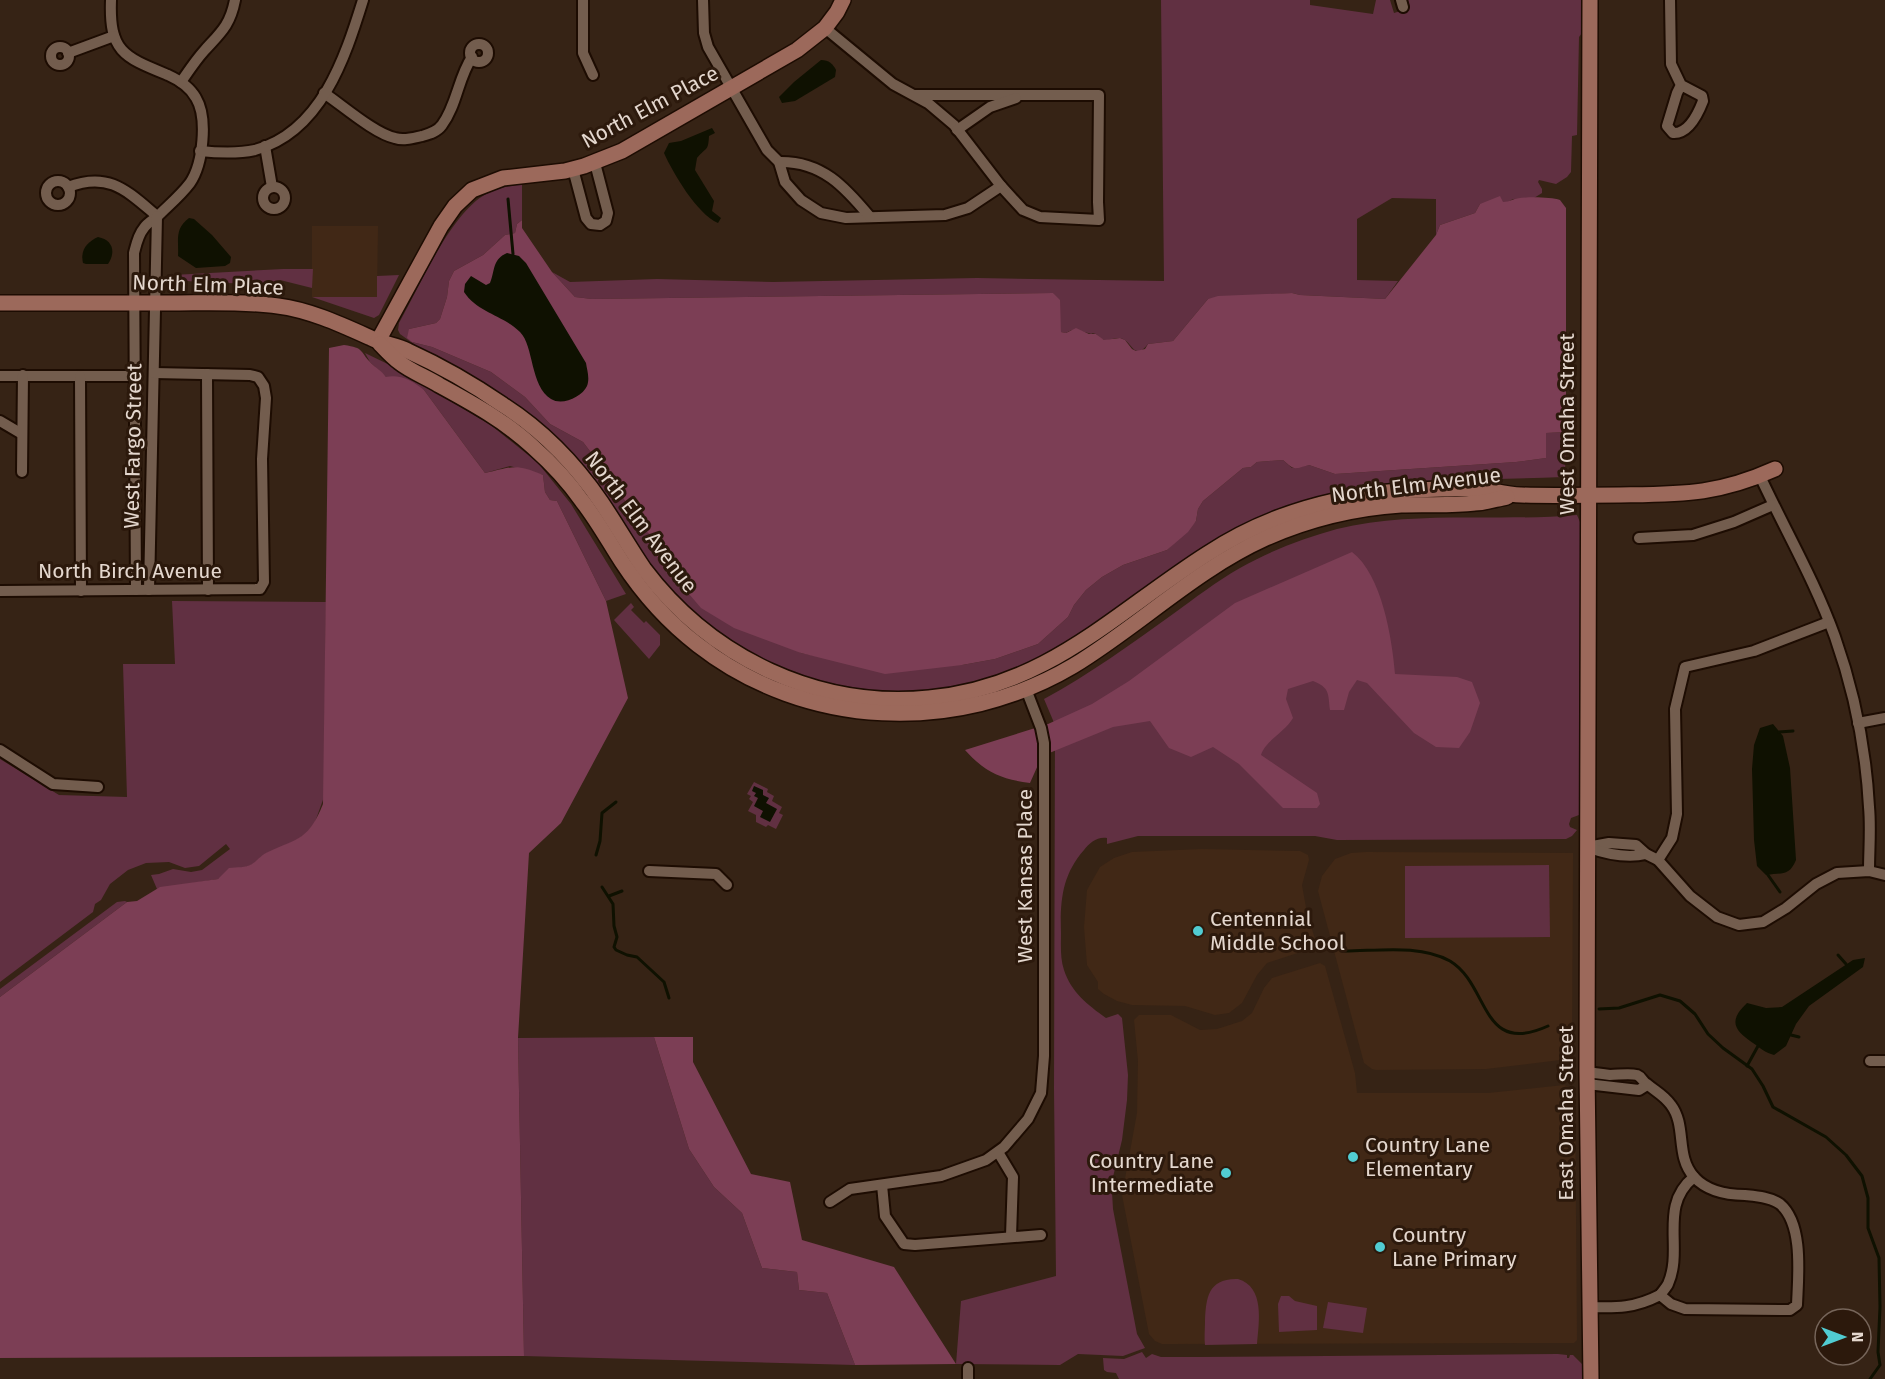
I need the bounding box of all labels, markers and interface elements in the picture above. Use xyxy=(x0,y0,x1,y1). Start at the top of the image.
street label: North Elm Place xyxy=(577,60,723,154)
street label: North Elm Place xyxy=(132,269,284,301)
street label: West Omaha Street xyxy=(1554,333,1580,515)
street label: West Fargo Street xyxy=(119,363,147,529)
street label: North Elm Avenue xyxy=(579,446,703,598)
street label: North Elm Avenue xyxy=(1330,462,1502,508)
street label: North Birch Avenue xyxy=(38,558,222,584)
street label: West Kansas Place xyxy=(1012,789,1038,963)
place label: Centennial Middle School xyxy=(1210,906,1345,956)
marker: Centennial Middle School xyxy=(1191,924,1205,938)
street label: East Omaha Street xyxy=(1553,1025,1579,1201)
place label: Country Lane Elementary xyxy=(1365,1132,1490,1182)
place label: Country Lane Intermediate xyxy=(1089,1148,1214,1198)
marker: Country Lane Elementary xyxy=(1346,1150,1360,1164)
marker: Country Lane Intermediate xyxy=(1219,1166,1233,1180)
place label: Country Lane Primary xyxy=(1392,1222,1517,1272)
marker: Country Lane Primary xyxy=(1373,1240,1387,1254)
north arrow xyxy=(1813,1307,1873,1367)
text: N xyxy=(1848,1332,1867,1342)

